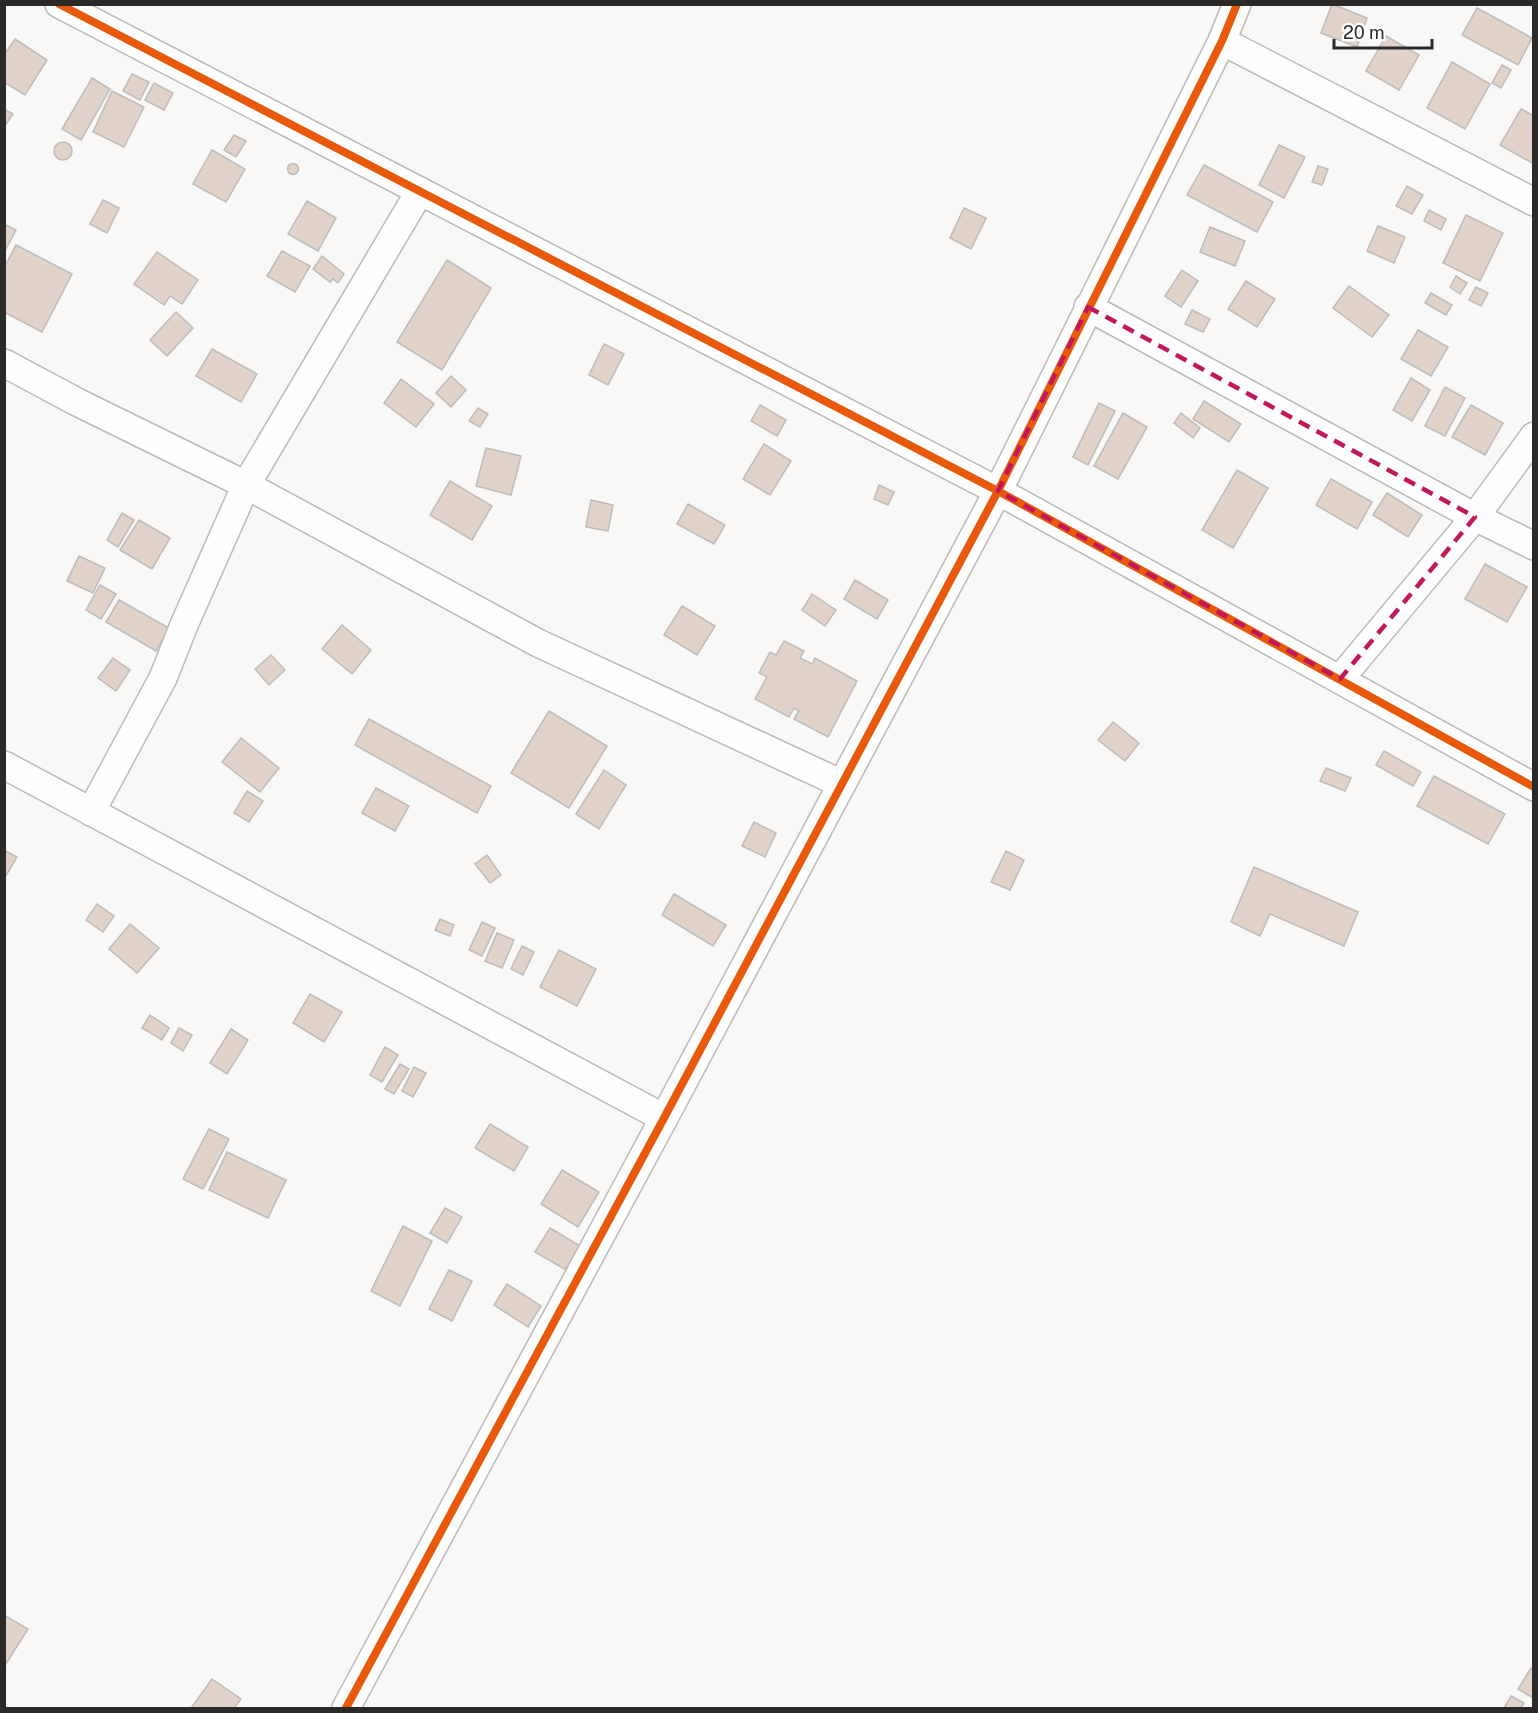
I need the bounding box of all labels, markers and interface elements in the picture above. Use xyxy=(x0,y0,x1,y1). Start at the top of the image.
scale bar xyxy=(1334,12,1432,50)
text: 20 m xyxy=(1343,22,1385,43)

